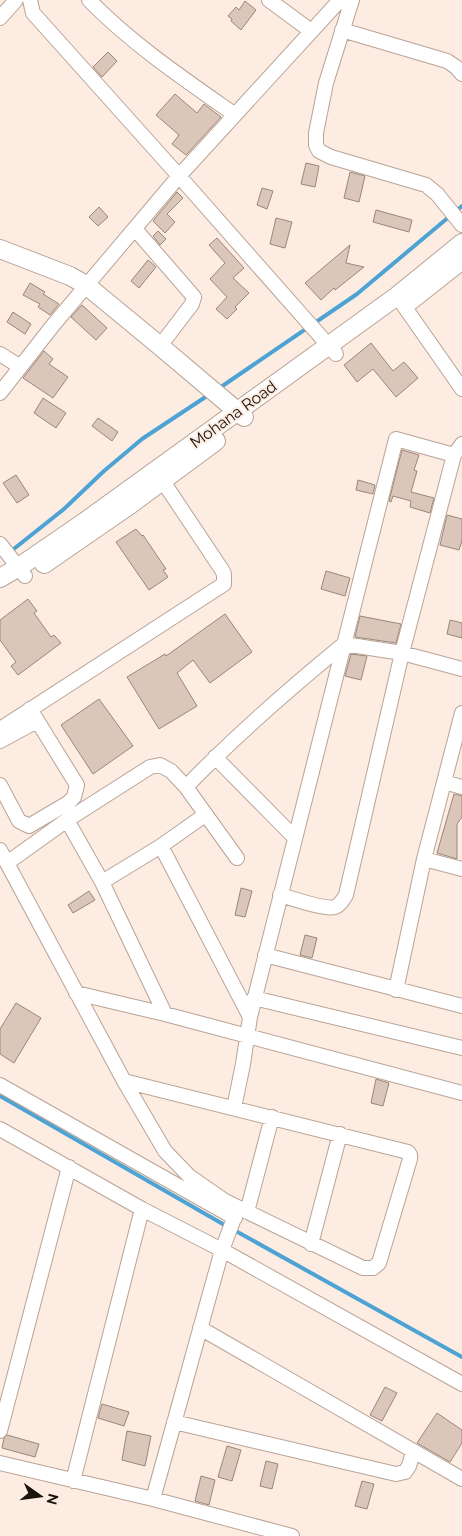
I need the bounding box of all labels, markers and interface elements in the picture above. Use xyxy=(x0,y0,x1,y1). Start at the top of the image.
street label: Mohana Road xyxy=(186,377,280,452)
north arrow xyxy=(15,1471,65,1521)
text: N xyxy=(44,1492,62,1506)

